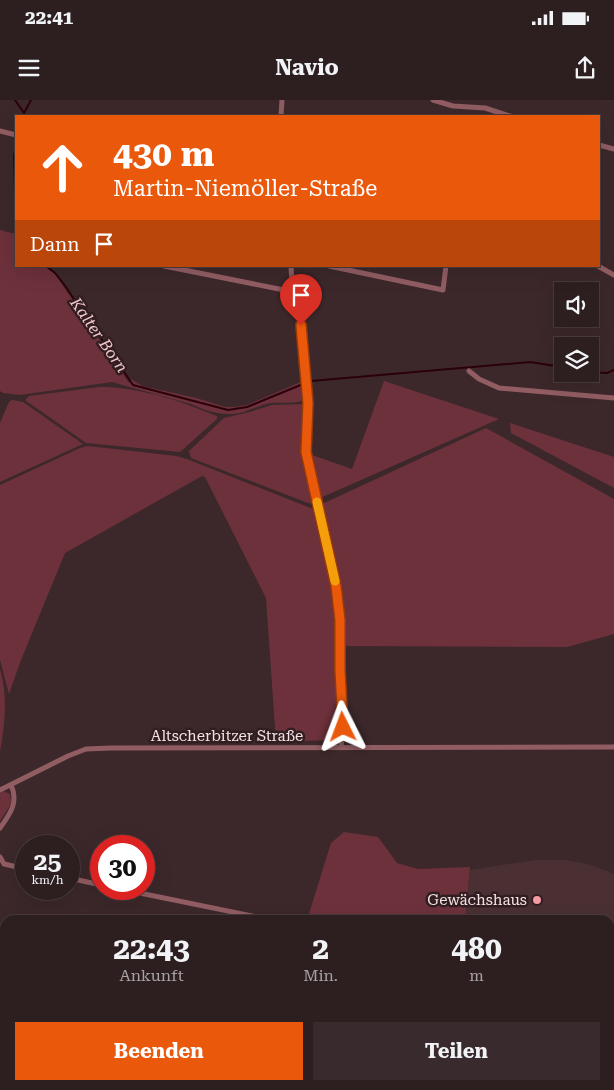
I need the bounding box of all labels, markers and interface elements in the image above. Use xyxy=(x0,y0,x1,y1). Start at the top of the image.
text: 22:41 xyxy=(25,6,74,29)
icon: menu xyxy=(15,54,43,82)
icon: share xyxy=(571,54,599,82)
text: Navio xyxy=(275,55,339,80)
text: 430 m xyxy=(113,134,214,175)
icon: ahead xyxy=(30,135,95,200)
text: Martin-Niemöller-Straße xyxy=(113,176,377,201)
icon: arrive xyxy=(90,230,118,258)
text: Dann xyxy=(30,233,80,256)
pin xyxy=(280,274,322,325)
icon: arrive xyxy=(287,281,315,309)
map controls xyxy=(554,282,599,382)
button: sound xyxy=(554,282,599,327)
water label: Kalter Born xyxy=(66,293,132,376)
button: layers xyxy=(554,337,599,382)
position arrow xyxy=(316,700,368,752)
street label: Altscherbitzer Straße xyxy=(151,727,303,745)
speed limit sign: 30 xyxy=(90,835,155,900)
text: 25 xyxy=(33,847,62,876)
text: km/h xyxy=(31,873,64,887)
place label: Gewächshaus xyxy=(427,891,527,909)
marker: Gewächshaus xyxy=(531,894,543,906)
text: 22:43 xyxy=(113,931,190,966)
text: 2 xyxy=(312,931,329,966)
text: 480 xyxy=(451,931,502,966)
text: Ankunft xyxy=(120,966,184,985)
text: Min. xyxy=(303,966,338,985)
text: m xyxy=(469,966,484,985)
button: Beenden xyxy=(15,1022,303,1080)
button: Teilen xyxy=(313,1022,600,1080)

